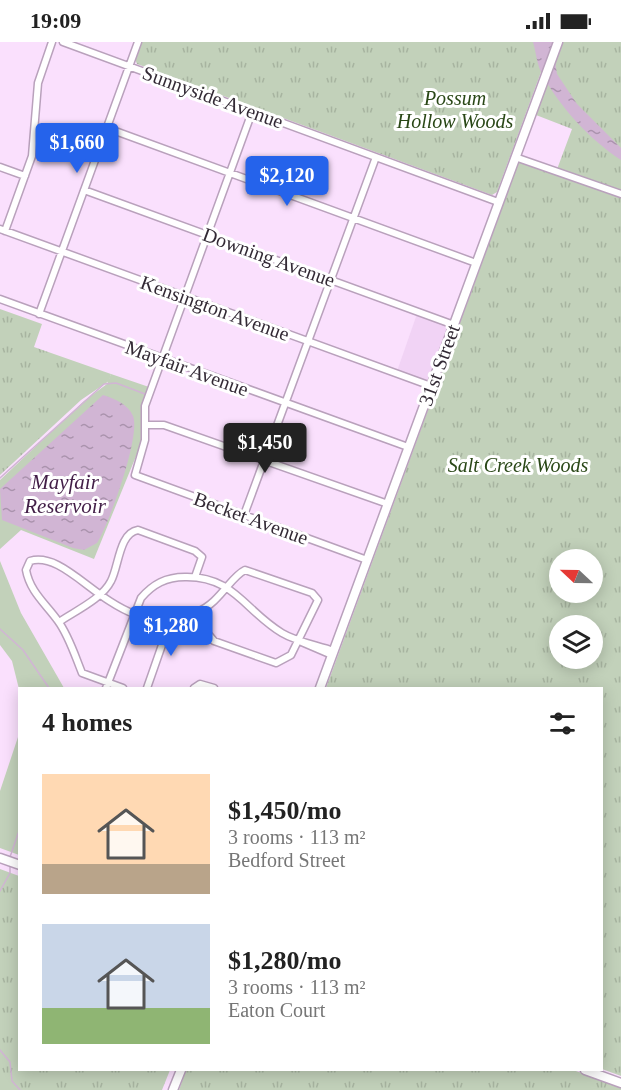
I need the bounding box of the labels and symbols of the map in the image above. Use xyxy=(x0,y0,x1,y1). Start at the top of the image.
street label: Sunnyside Avenue xyxy=(139,61,286,134)
park label: Possum Hollow Woods xyxy=(396,87,513,132)
pin: $1,660 xyxy=(28,123,126,174)
pin: $2,120 xyxy=(238,156,336,207)
street label: Downing Avenue xyxy=(200,223,338,292)
street label: Kensington Avenue xyxy=(137,271,293,346)
street label: 31st Street xyxy=(414,321,464,409)
street label: Mayfair Avenue xyxy=(122,336,251,401)
pin: $1,450 xyxy=(216,423,314,474)
park label: Salt Creek Woods xyxy=(448,454,589,476)
water label: Mayfair Reservoir xyxy=(23,470,107,518)
street label: Becket Avenue xyxy=(191,487,311,549)
north arrow xyxy=(549,549,603,603)
pin: $1,280 xyxy=(122,606,220,657)

